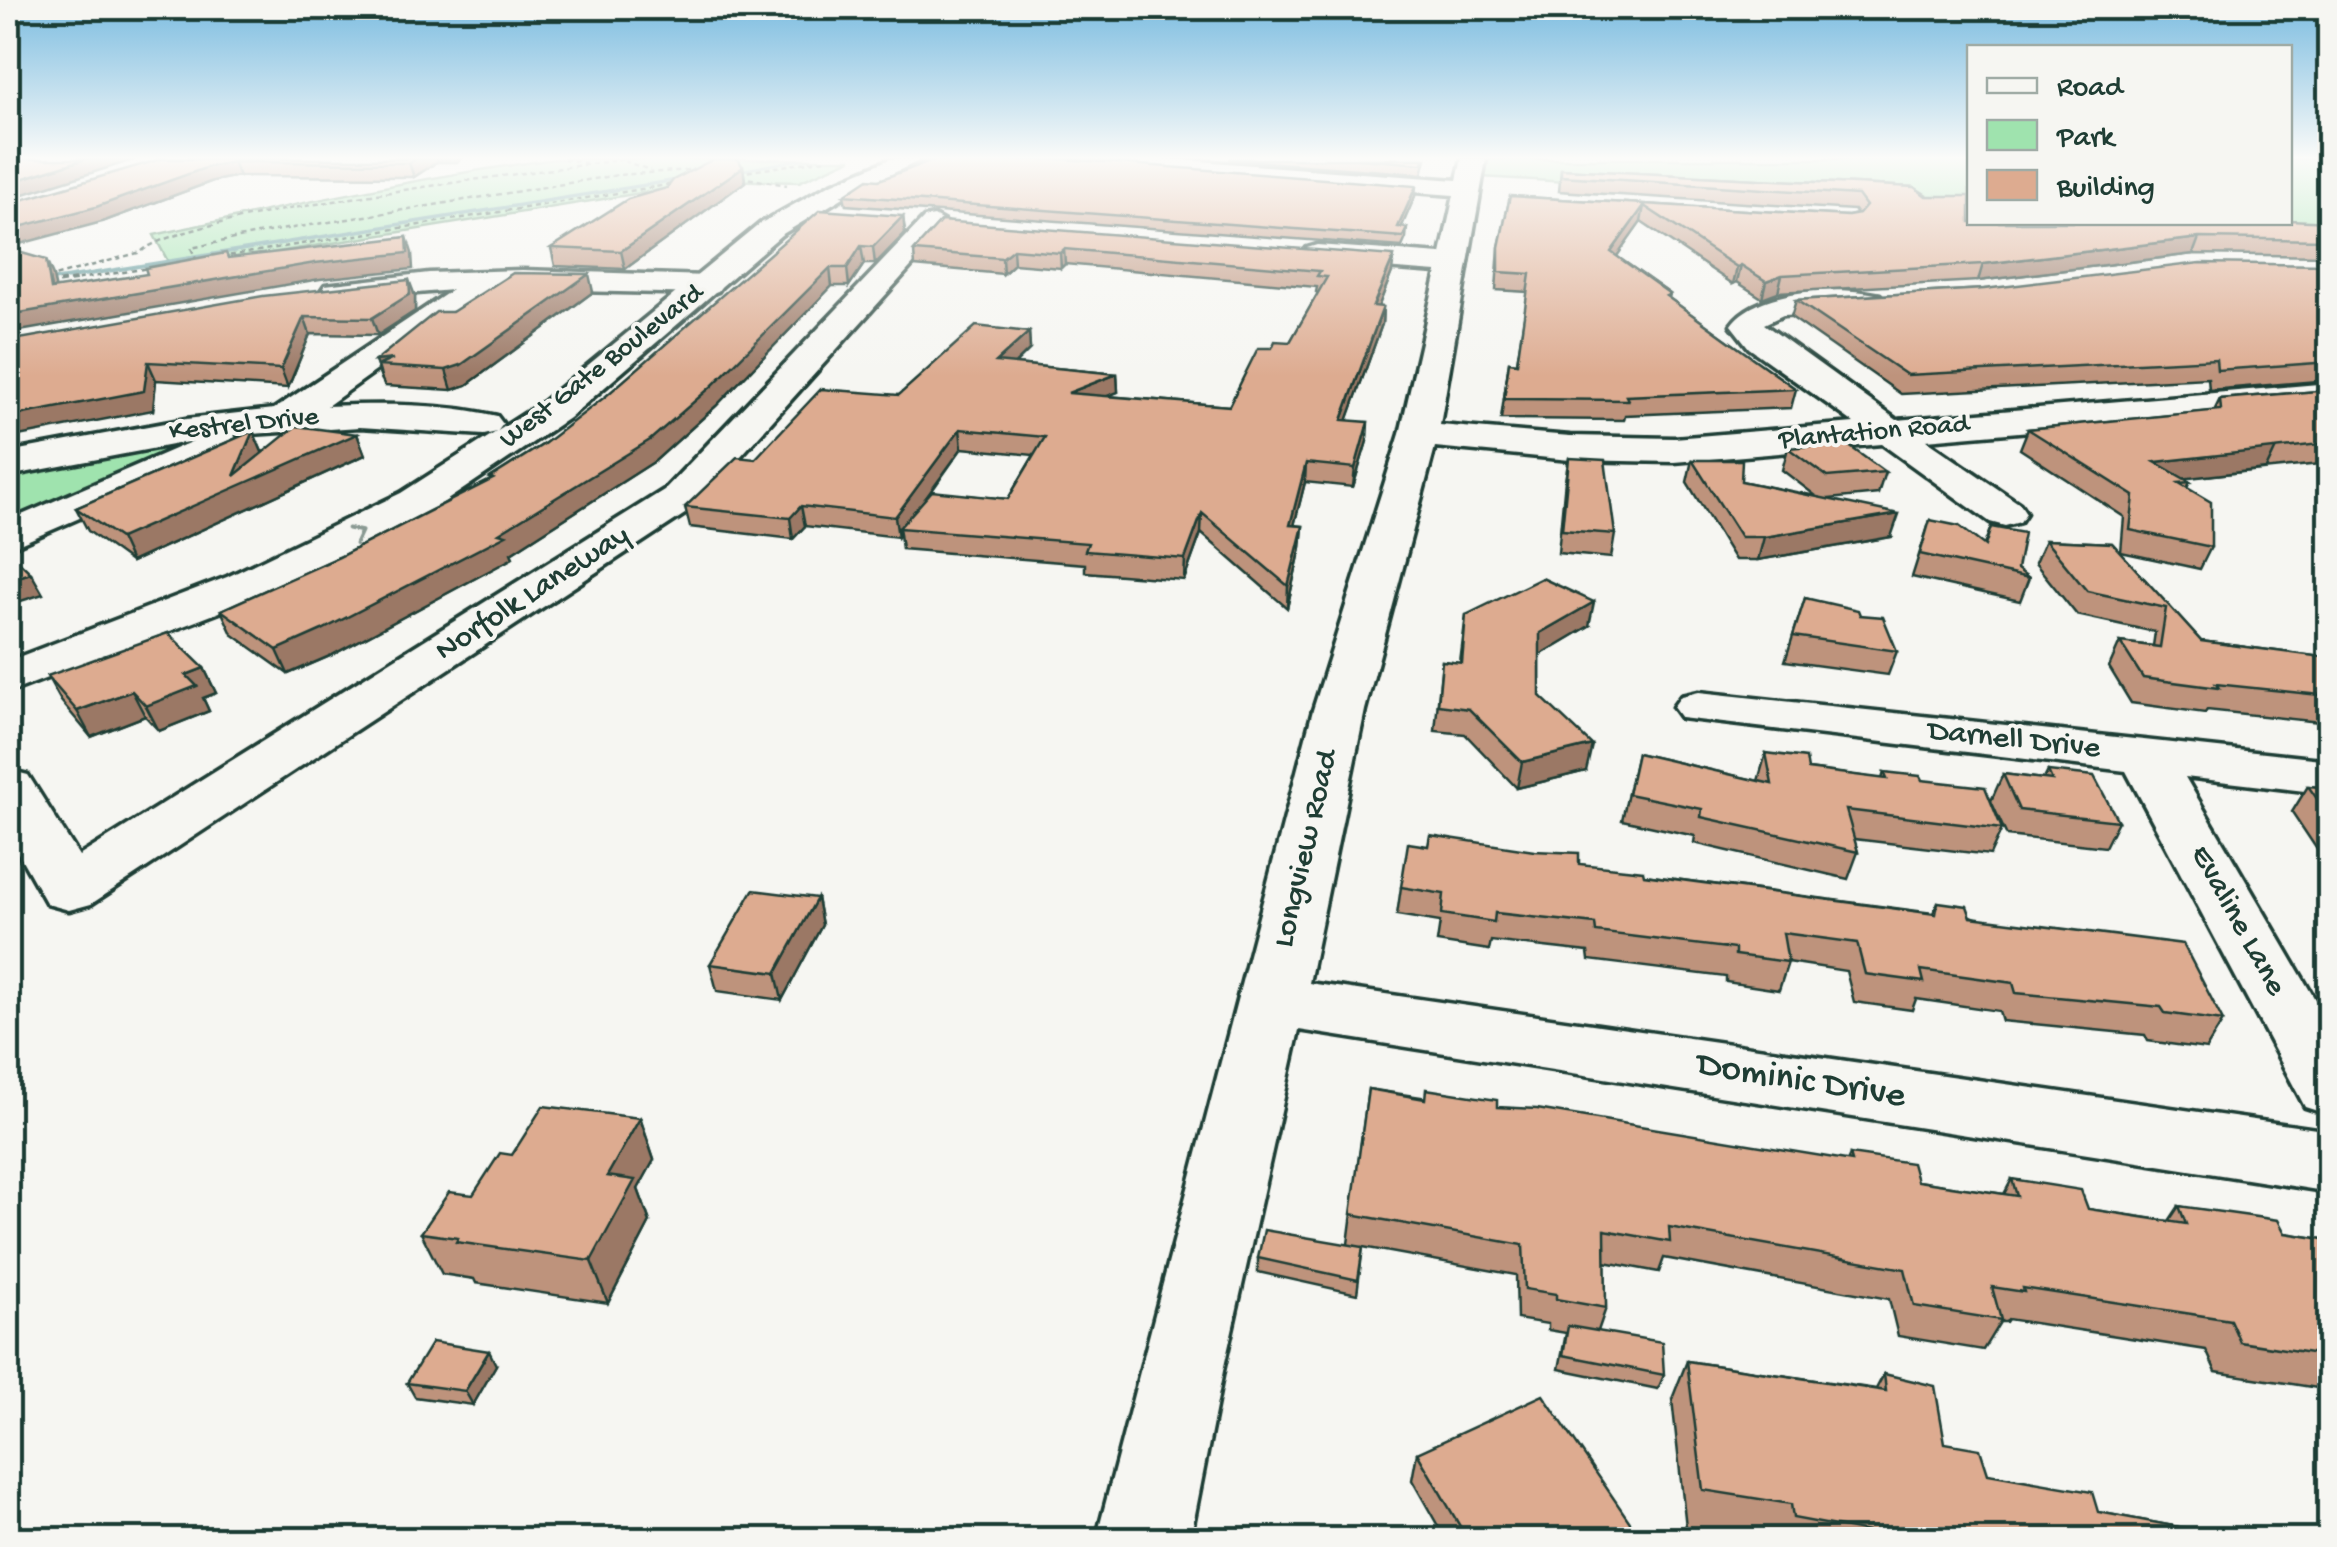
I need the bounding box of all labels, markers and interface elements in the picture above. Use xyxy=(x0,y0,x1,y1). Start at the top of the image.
legend xyxy=(1967,45,2292,225)
text: Road xyxy=(2057,72,2125,107)
text: Park xyxy=(2056,122,2117,157)
text: Building xyxy=(2056,172,2155,207)
street label: West Gate Boulevard xyxy=(494,276,712,457)
street label: Kestrel Drive xyxy=(168,401,321,449)
street label: Plantation Road xyxy=(1777,408,1973,458)
street label: Norfolk Laneway xyxy=(429,517,637,671)
one-way arrow xyxy=(346,526,364,546)
street label: Darnell Drive xyxy=(1924,713,2103,769)
street label: Longview Road xyxy=(1266,744,1349,951)
street label: Evaline Lane xyxy=(2180,839,2294,1003)
street label: Dominic Drive xyxy=(1691,1043,1909,1120)

